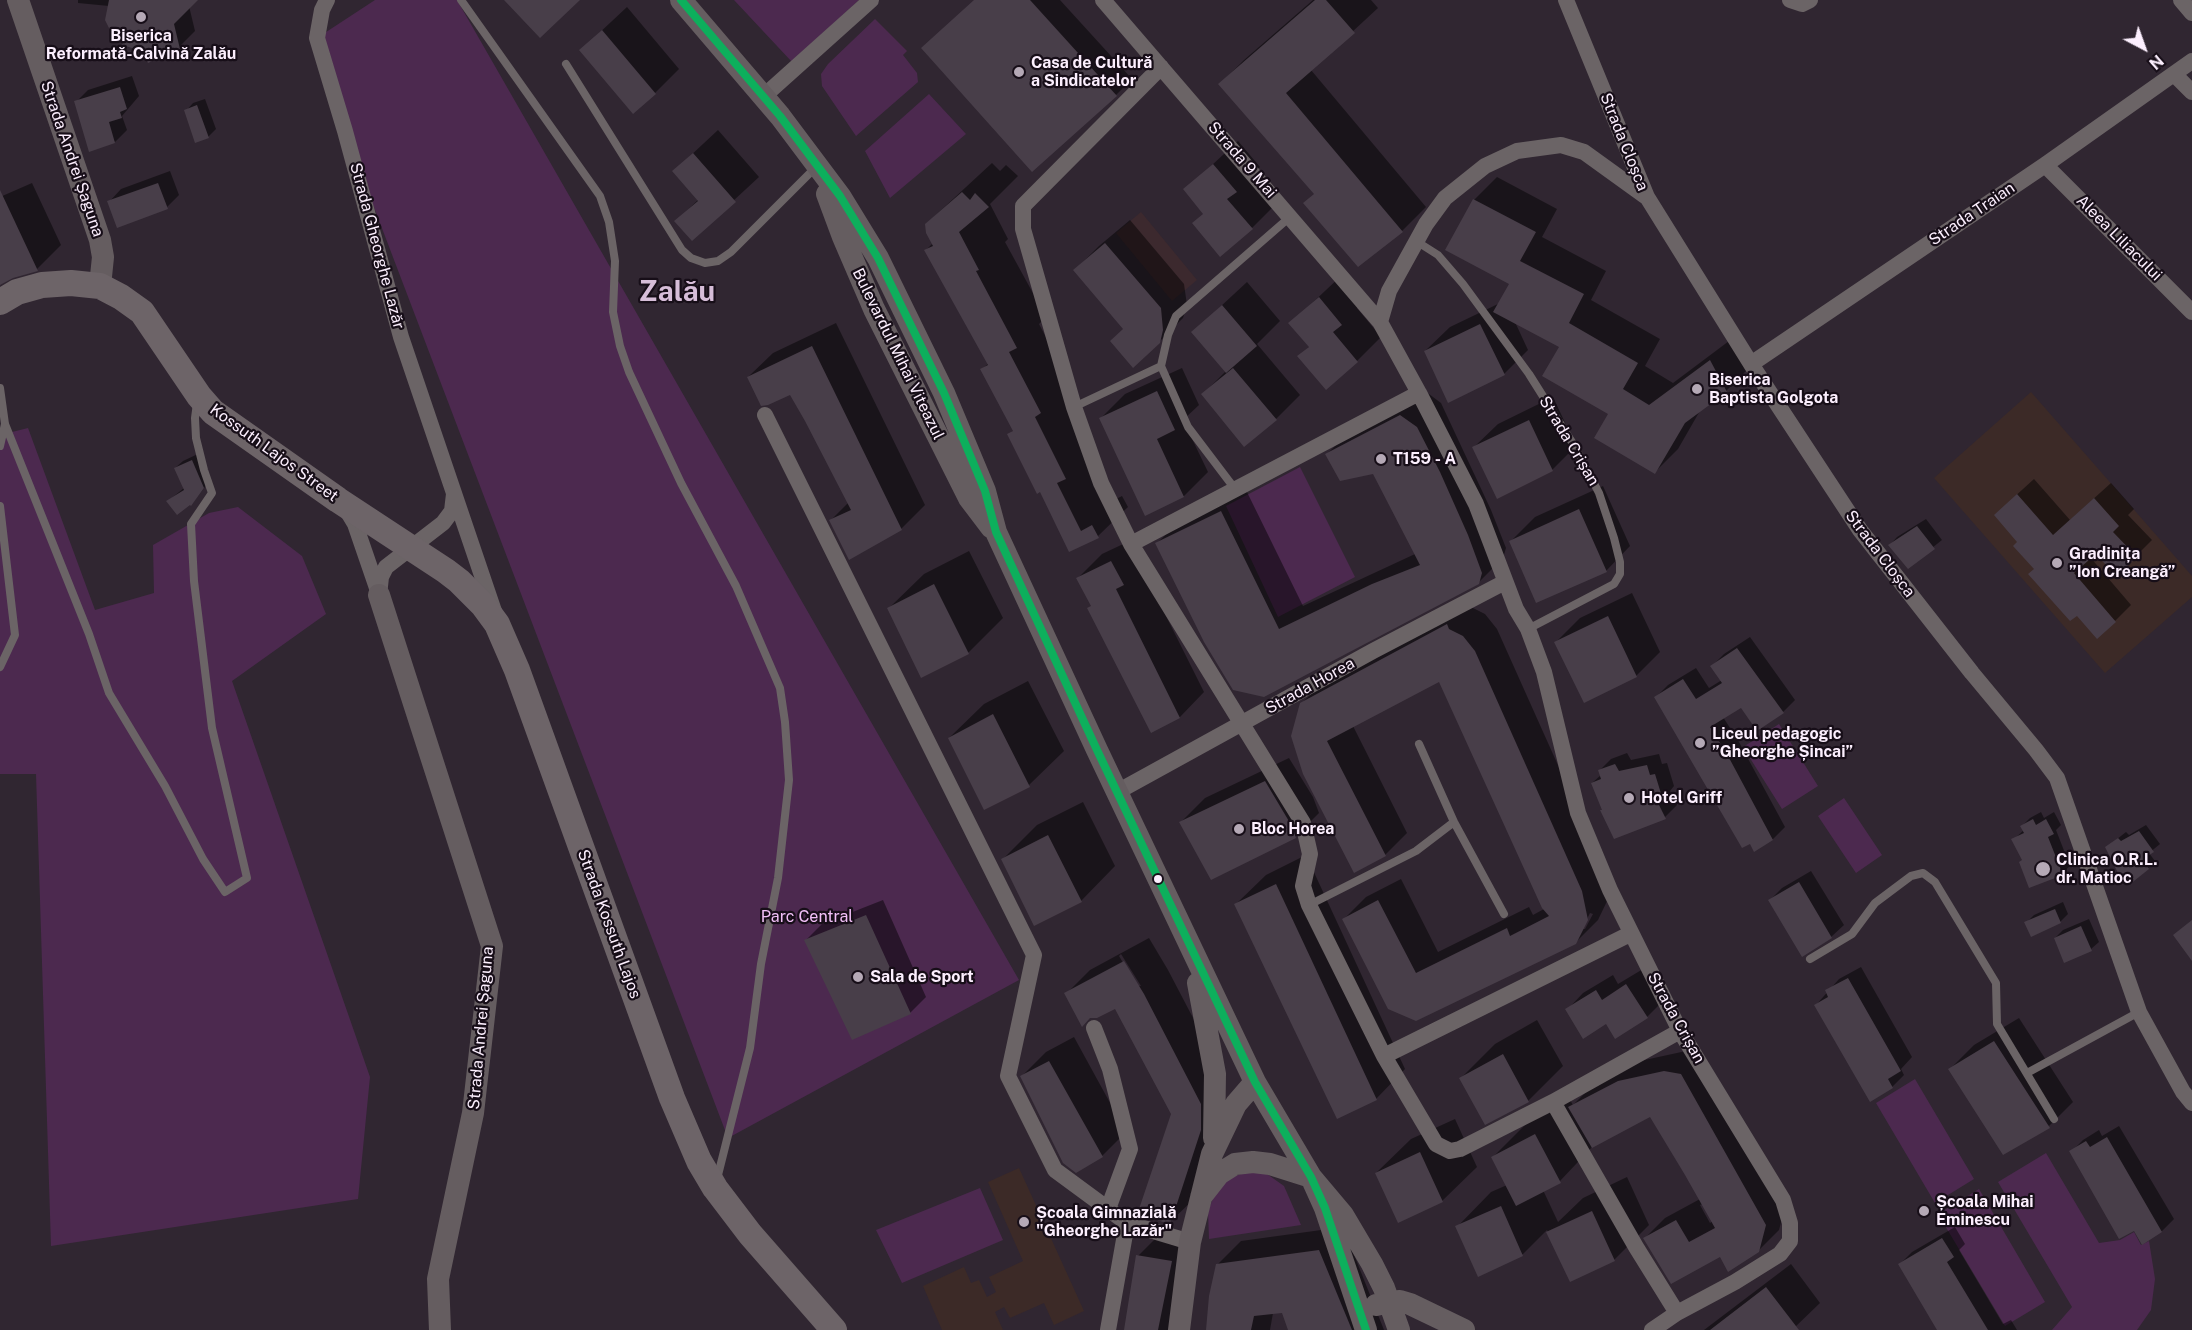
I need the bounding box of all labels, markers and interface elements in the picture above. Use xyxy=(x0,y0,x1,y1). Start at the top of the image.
marker: Biserica Reformată-Calvină Zalău xyxy=(134,10,148,24)
north arrow xyxy=(2114,18,2174,78)
place label: Biserica Reformată-Calvină Zalău xyxy=(46,26,236,64)
text: N xyxy=(2145,51,2167,73)
place label: Casa de Cultură a Sindicatelor xyxy=(1031,53,1152,91)
marker: Casa de Cultură a Sindicatelor xyxy=(1012,65,1026,79)
street label: Strada Andrei Șaguna xyxy=(36,78,108,240)
street label: Strada Cloșca xyxy=(1596,90,1652,194)
street label: Strada 9 Mai xyxy=(1204,118,1280,202)
street label: Strada Gheorghe Lazăr xyxy=(346,161,408,331)
street label: Strada Traian xyxy=(1925,178,2019,250)
street label: Aleea Liliacului xyxy=(2072,191,2166,285)
street label: Bulevardul Mihai Viteazul xyxy=(848,265,948,443)
district label: Zalău xyxy=(639,275,715,309)
place label: Biserica Baptista Golgota xyxy=(1709,370,1838,408)
marker: Biserica Baptista Golgota xyxy=(1690,382,1704,396)
street label: Strada Crișan xyxy=(1535,393,1603,489)
street label: Kossuth Lajos Street xyxy=(206,400,342,506)
place label: T159 - A xyxy=(1393,449,1456,469)
marker: T159 - A xyxy=(1374,452,1388,466)
street label: Strada Cloșca xyxy=(1841,507,1919,601)
place label: Gradinița ”Ion Creangă” xyxy=(2069,544,2176,582)
marker: Gradinița ”Ion Creangă” xyxy=(2050,556,2064,570)
street label: Strada Horea xyxy=(1262,654,1358,718)
place label: Liceul pedagogic ”Gheorghe Șincai” xyxy=(1712,724,1853,762)
marker: Liceul pedagogic ”Gheorghe Șincai” xyxy=(1693,736,1707,750)
place label: Hotel Griff xyxy=(1641,788,1722,808)
marker: Hotel Griff xyxy=(1622,791,1636,805)
place label: Bloc Horea xyxy=(1251,819,1334,839)
marker: Bloc Horea xyxy=(1232,822,1246,836)
street label: Strada Kossuth Lajos xyxy=(573,847,645,1001)
place label: Clinica O.R.L. dr. Matioc xyxy=(2056,850,2157,888)
marker: Clinica O.R.L. dr. Matioc xyxy=(2034,860,2052,878)
unlabelled marker xyxy=(1152,873,1164,885)
park label: Parc Central xyxy=(761,907,853,927)
street label: Strada Andrei Șaguna xyxy=(464,946,498,1110)
place label: Sala de Sport xyxy=(870,967,974,987)
street label: Strada Crișan xyxy=(1643,969,1709,1067)
marker: Sala de Sport xyxy=(851,970,865,984)
place label: Școala Mihai Eminescu xyxy=(1936,1192,2034,1230)
place label: Școala Gimnazială "Gheorghe Lazăr" xyxy=(1036,1203,1177,1241)
marker: Școala Mihai Eminescu xyxy=(1917,1204,1931,1218)
marker: Școala Gimnazială "Gheorghe Lazăr" xyxy=(1017,1215,1031,1229)

